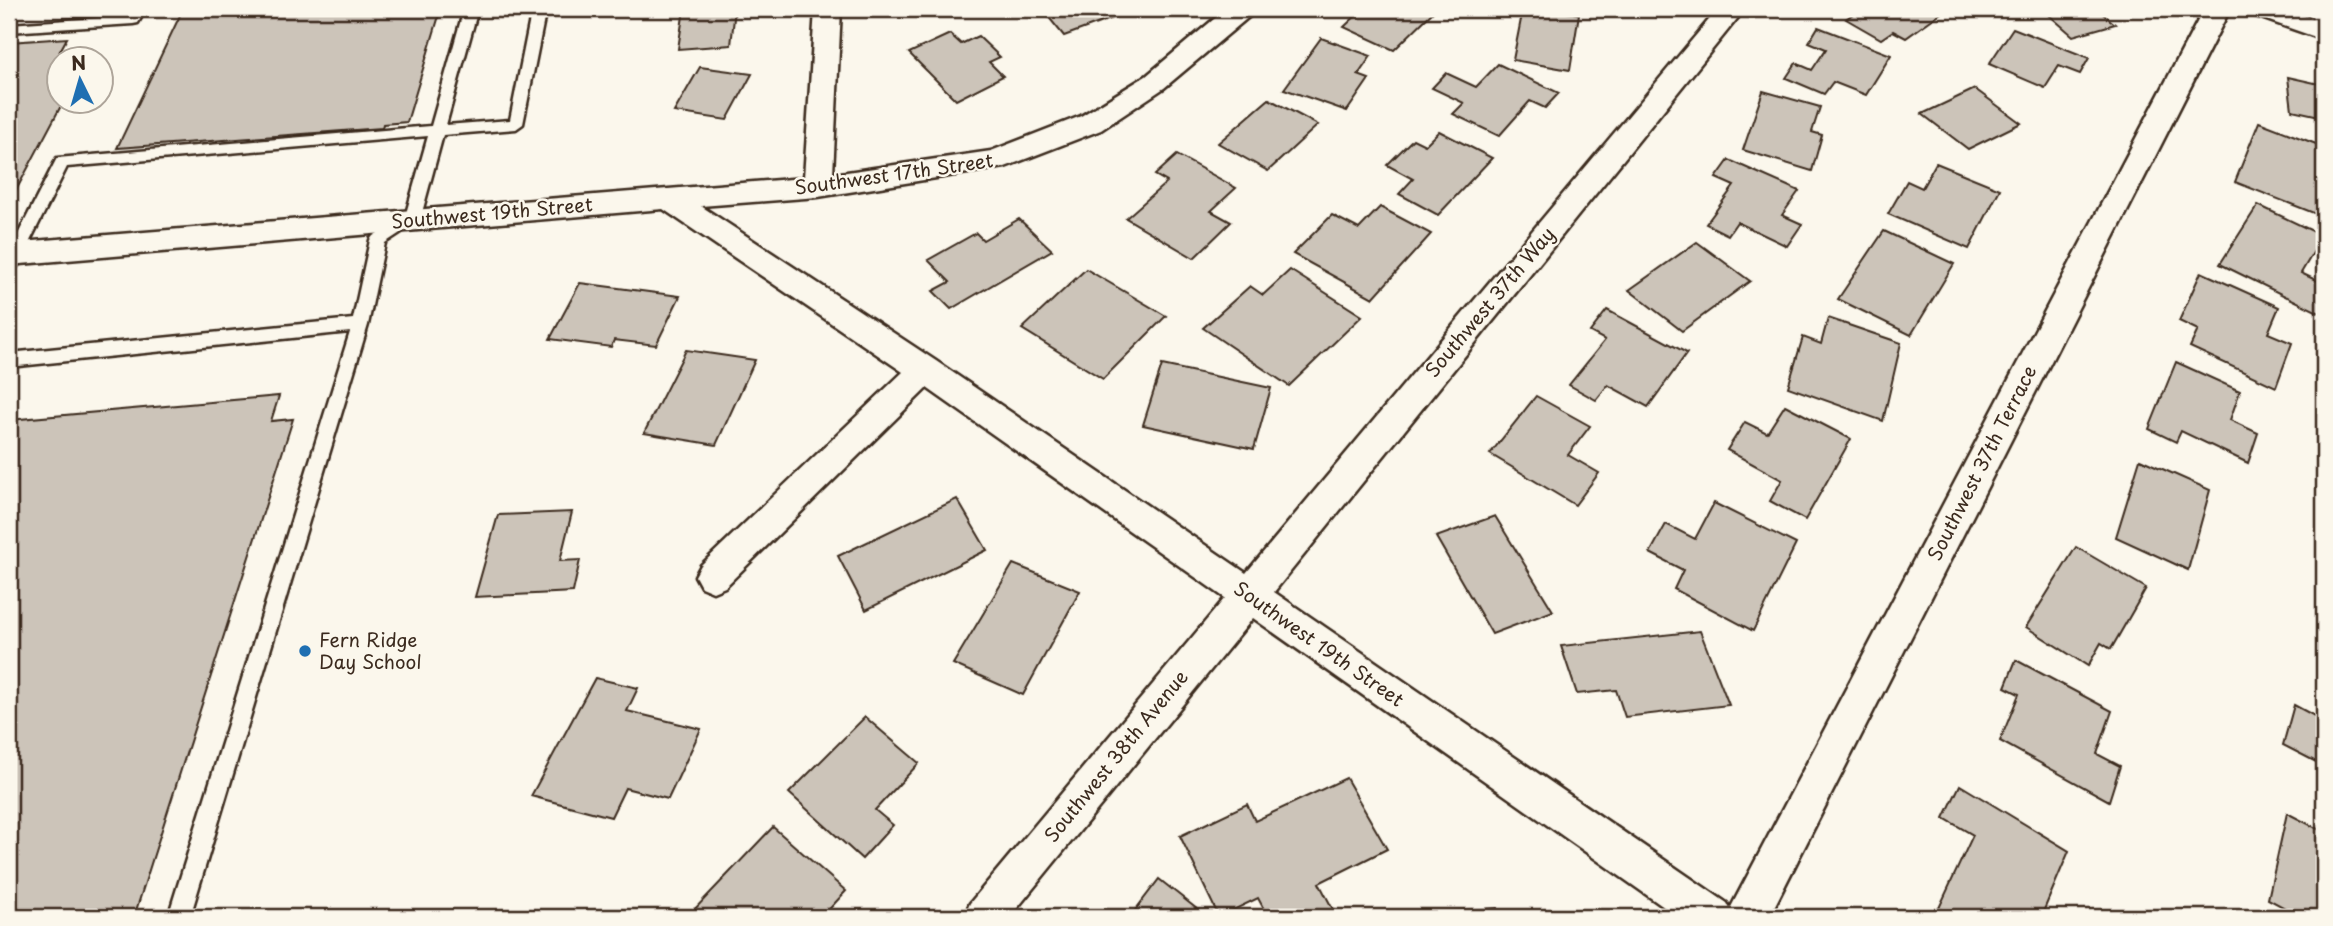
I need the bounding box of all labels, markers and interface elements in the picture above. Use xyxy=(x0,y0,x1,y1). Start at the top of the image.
north arrow xyxy=(46,46,116,116)
text: N xyxy=(70,47,87,77)
street label: Southwest 17th Street xyxy=(793,145,995,201)
street label: Southwest 19th Street xyxy=(390,189,594,235)
street label: Southwest 37th Way xyxy=(1418,220,1561,383)
street label: Southwest 37th Terrace xyxy=(1920,360,2043,565)
street label: Southwest 19th Street xyxy=(1229,574,1410,713)
place label: Fern Ridge Day School xyxy=(319,625,422,675)
marker: Fern Ridge Day School xyxy=(297,643,313,659)
street label: Southwest 38th Avenue xyxy=(1037,663,1194,847)

